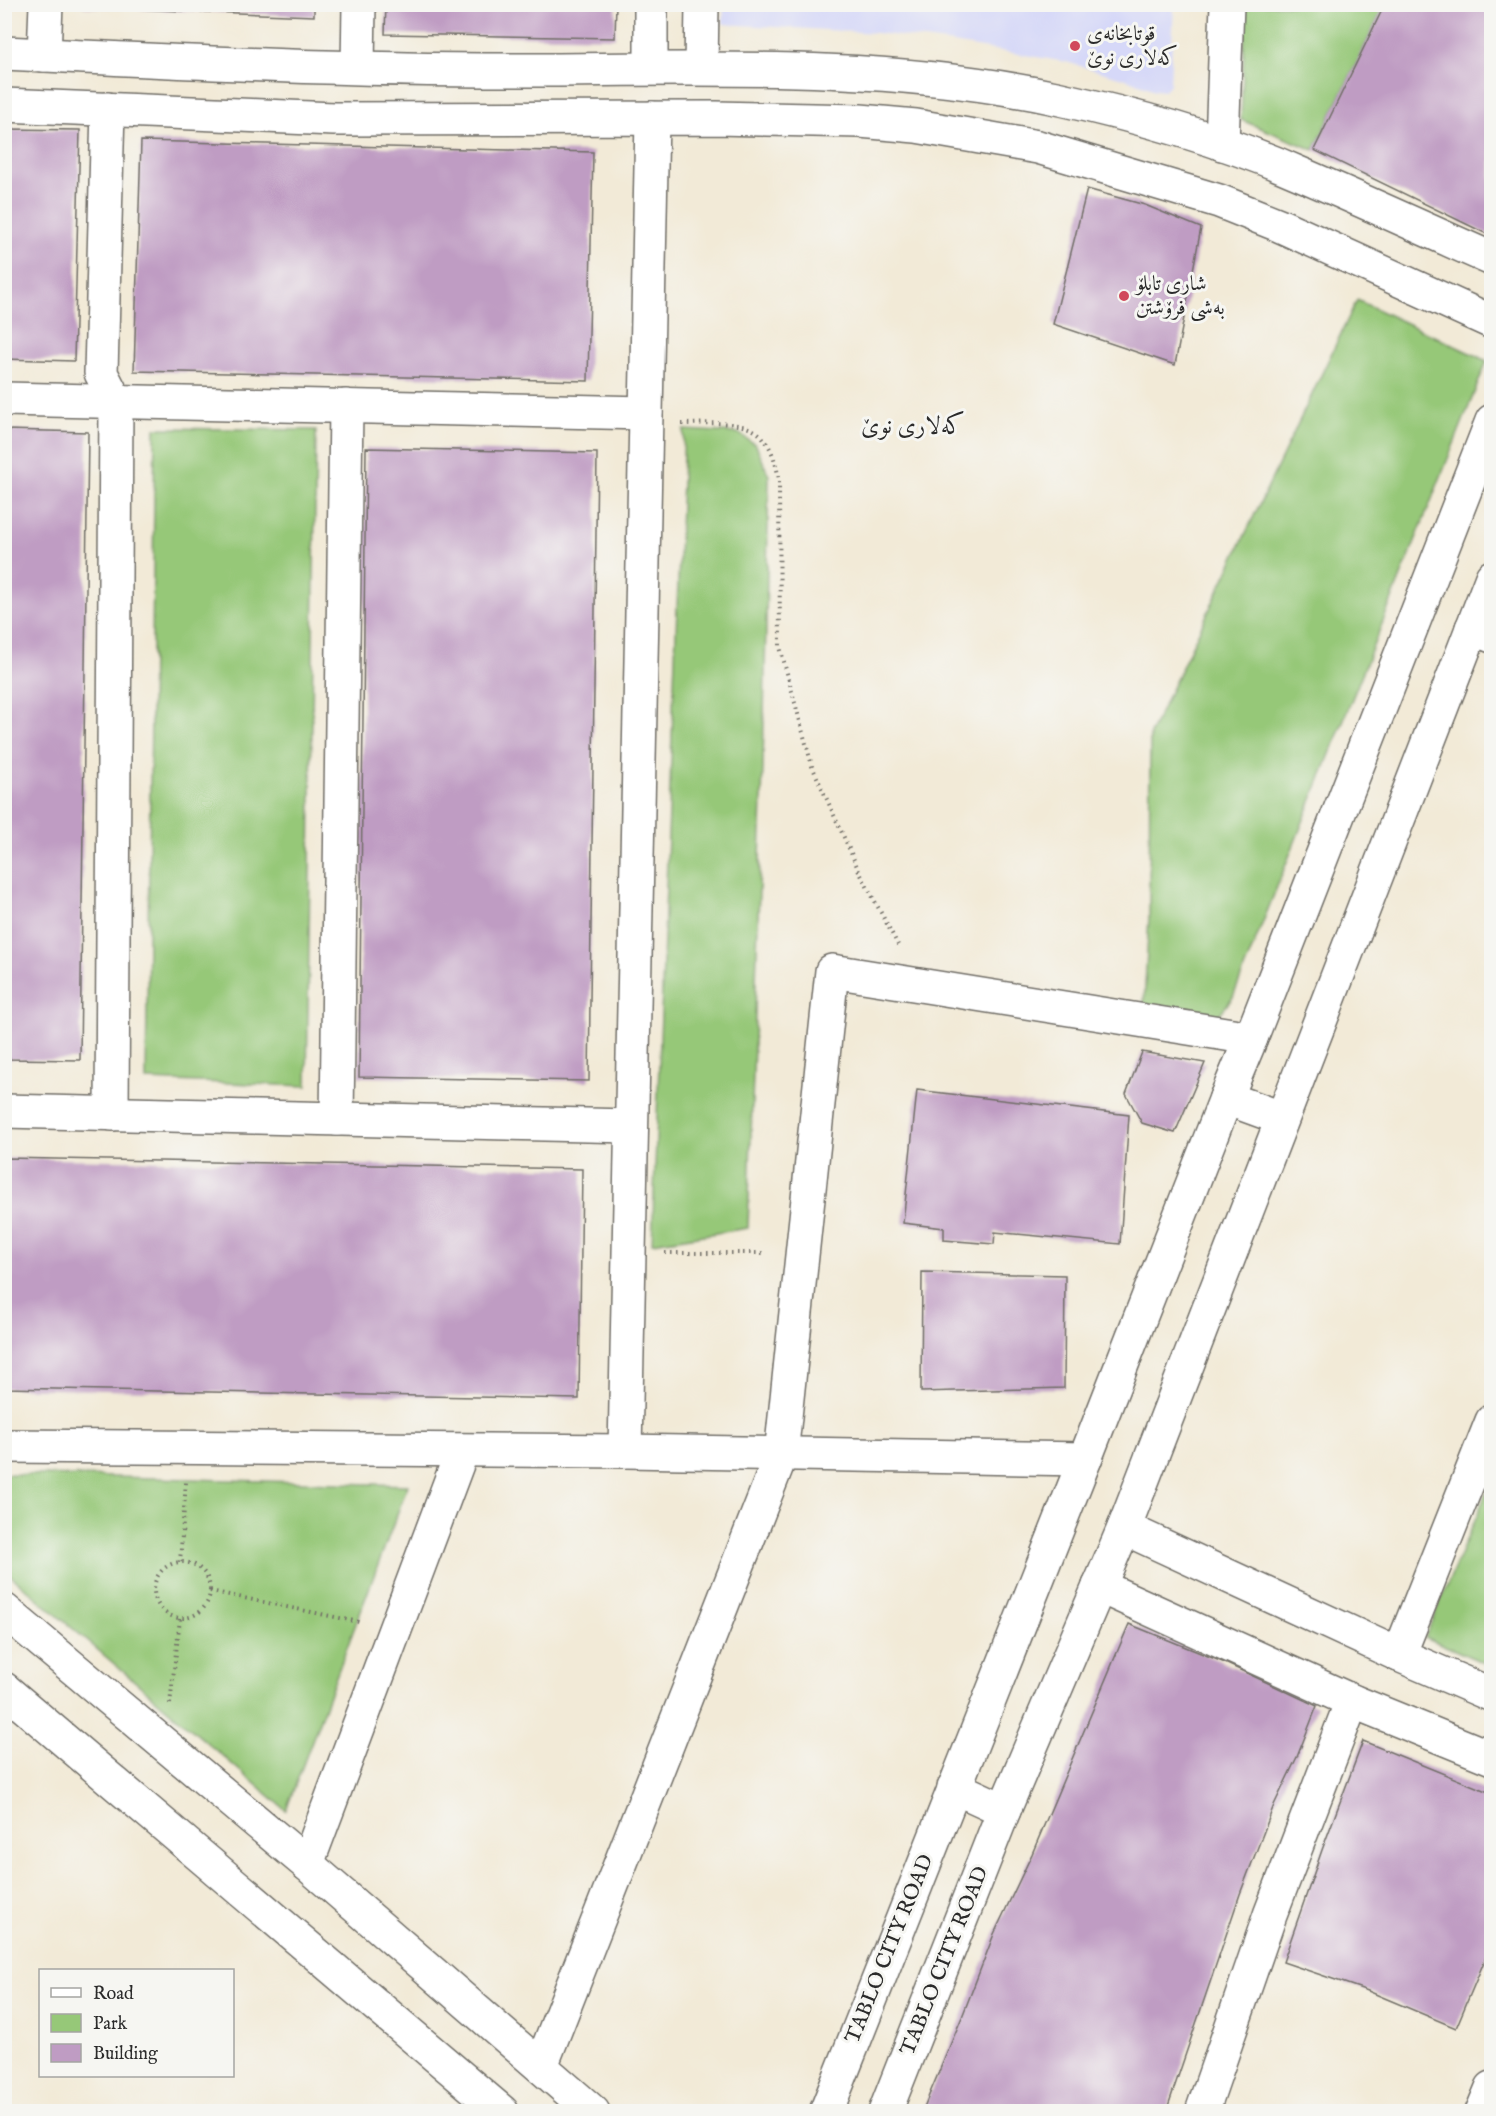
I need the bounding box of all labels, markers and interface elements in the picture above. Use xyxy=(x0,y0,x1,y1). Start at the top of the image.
place label: قوتابخانەی کەلاری نوێ xyxy=(1087,21,1178,72)
marker: قوتابخانەی کەلاری نوێ xyxy=(1068,39,1082,53)
place label: شاری تابلۆ بەشی فرۆشتن xyxy=(1134,271,1225,322)
marker: شاری تابلۆ بەشی فرۆشتن xyxy=(1117,289,1131,303)
district label: کەلاری نوێ xyxy=(861,410,965,442)
street label: TABLO CITY ROAD xyxy=(840,1851,940,2047)
street label: TABLO CITY ROAD xyxy=(895,1863,995,2059)
legend xyxy=(39,1969,234,2077)
text: Road xyxy=(93,1983,134,2006)
text: Park xyxy=(93,2013,128,2036)
text: Building xyxy=(93,2043,158,2066)

